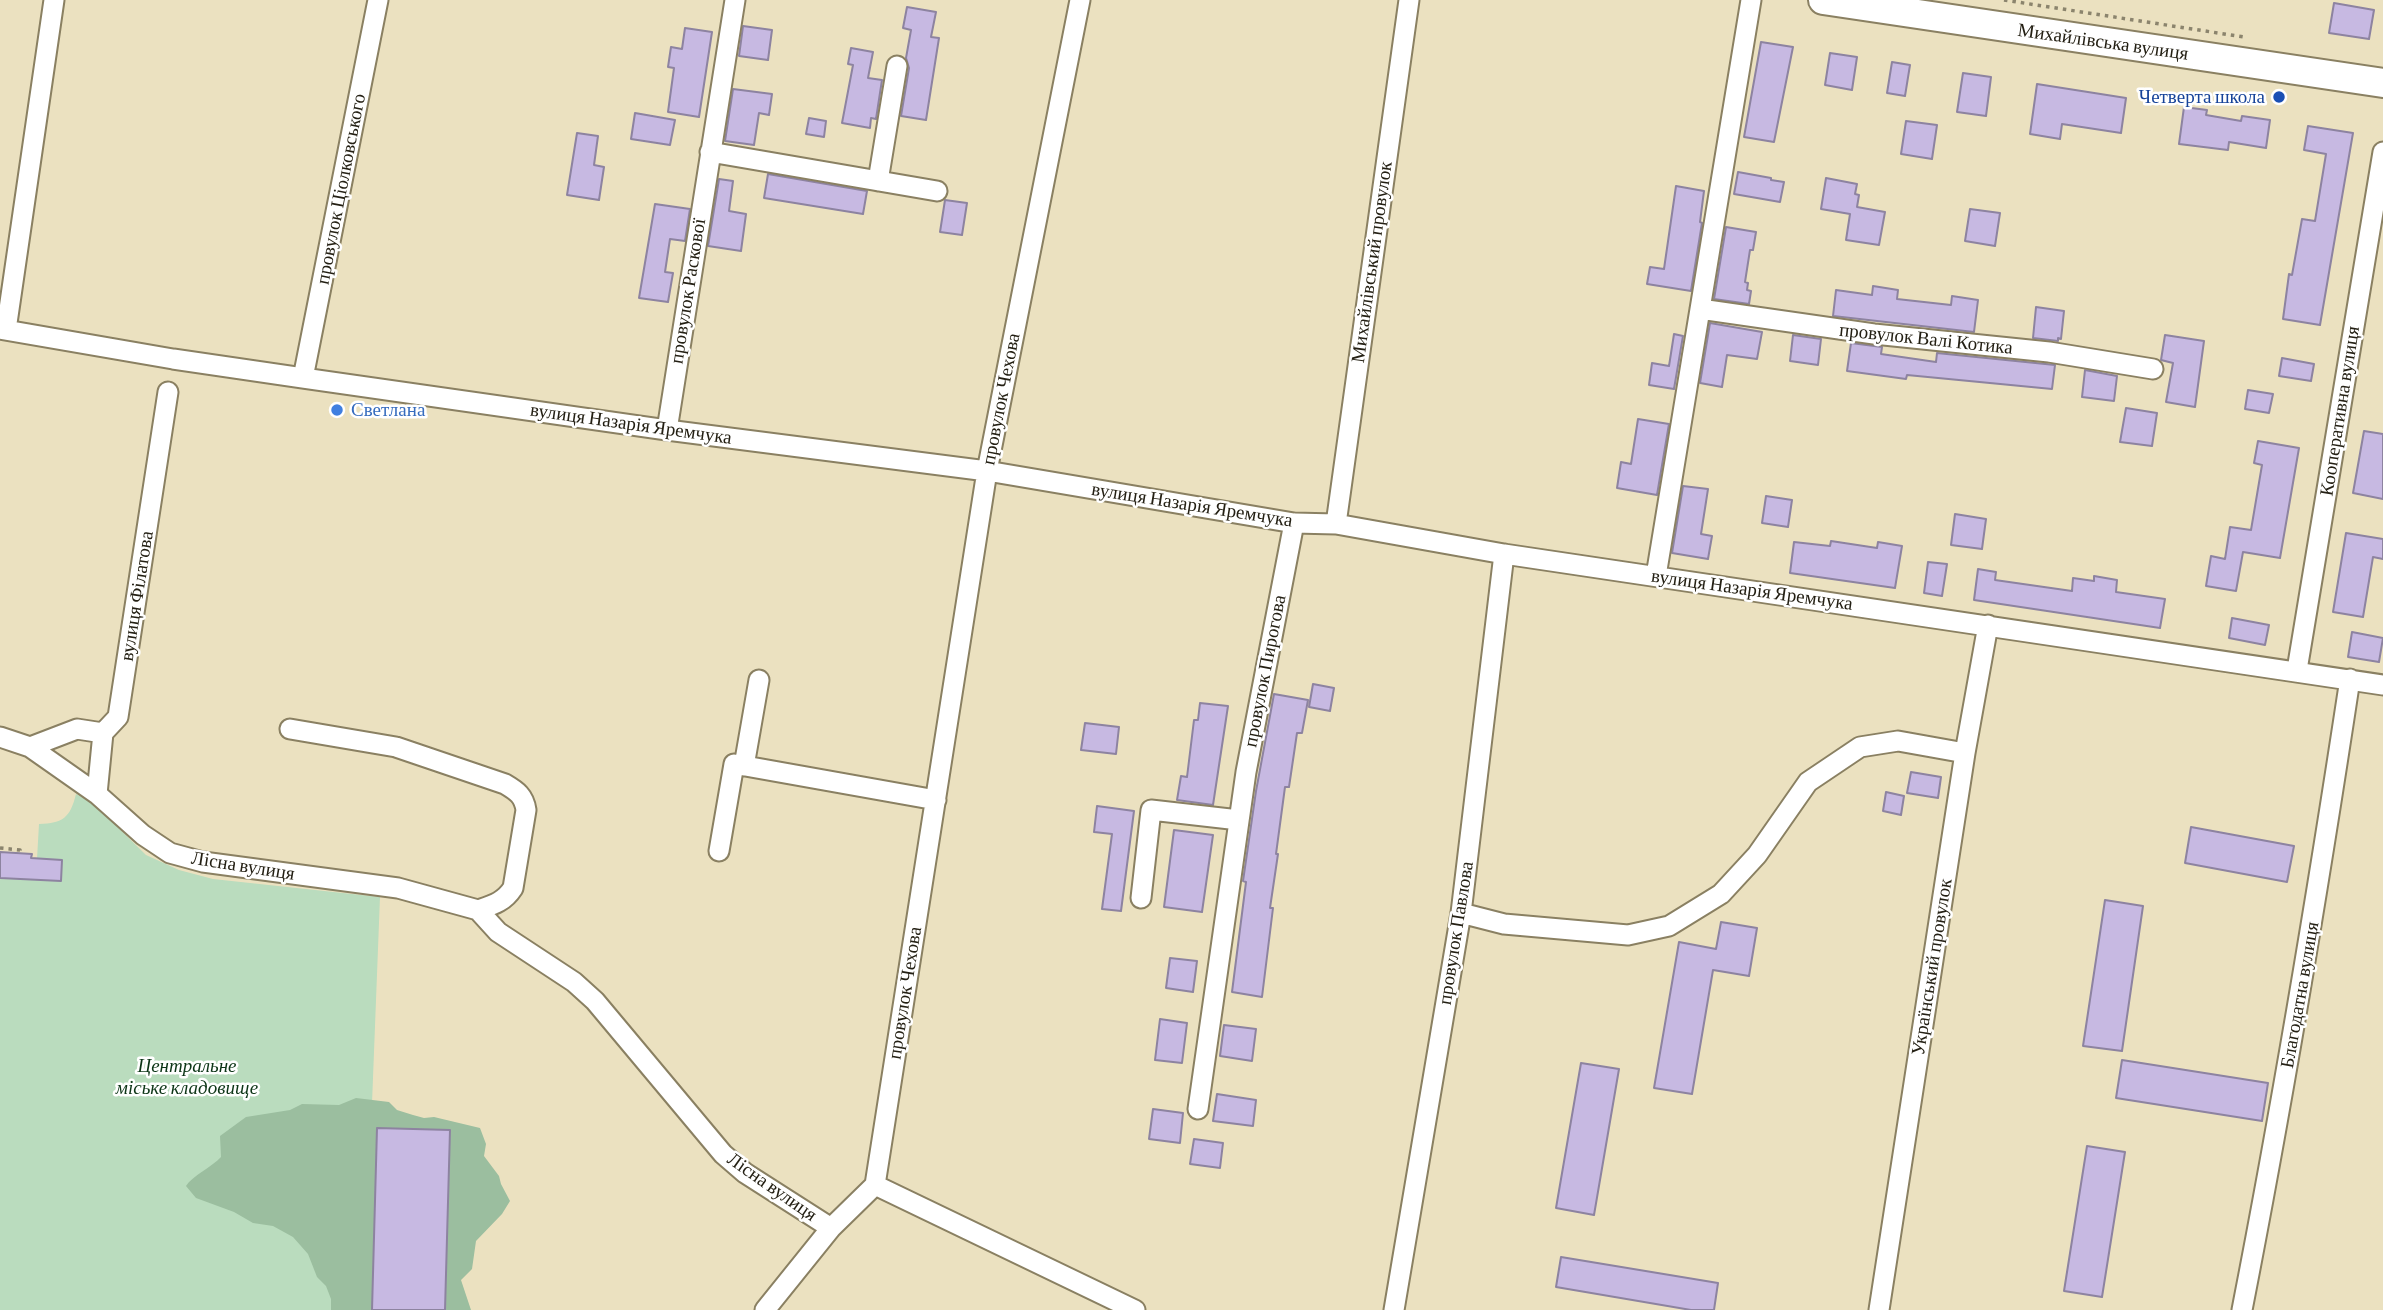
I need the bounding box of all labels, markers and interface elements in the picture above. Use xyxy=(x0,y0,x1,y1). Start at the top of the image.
street label: Михайлівська вулиця xyxy=(2016,19,2190,65)
place label: Четверта школа xyxy=(2139,86,2265,108)
marker: Четверта школа xyxy=(2271,89,2287,105)
street label: провулок Ціолковського xyxy=(311,92,371,286)
street label: Михайлівський провулок xyxy=(1347,160,1397,364)
street label: провулок Раскової xyxy=(665,217,711,365)
street label: провулок Валі Котика xyxy=(1838,319,2014,359)
street label: Кооперативна вулиця xyxy=(2315,324,2365,498)
street label: провулок Чехова xyxy=(977,331,1025,467)
place label: Светлана xyxy=(351,399,425,421)
street label: вулиця Назарія Яремчука xyxy=(529,399,733,449)
marker: Светлана xyxy=(329,402,345,418)
street label: вулиця Назарія Яремчука xyxy=(1090,478,1294,532)
street label: вулиця Філатова xyxy=(115,529,159,663)
street label: вулиця Назарія Яремчука xyxy=(1650,565,1854,615)
street label: провулок Пирогова xyxy=(1239,593,1291,749)
street label: Лісна вулиця xyxy=(190,847,296,885)
street label: провулок Павлова xyxy=(1433,860,1479,1006)
street label: Український провулок xyxy=(1907,877,1957,1057)
street label: Благодатна вулиця xyxy=(2276,920,2324,1070)
street label: провулок Чехова xyxy=(883,925,927,1061)
park label: Центральне міське кладовище xyxy=(116,1055,258,1099)
street label: Лісна вулиця xyxy=(723,1148,821,1226)

